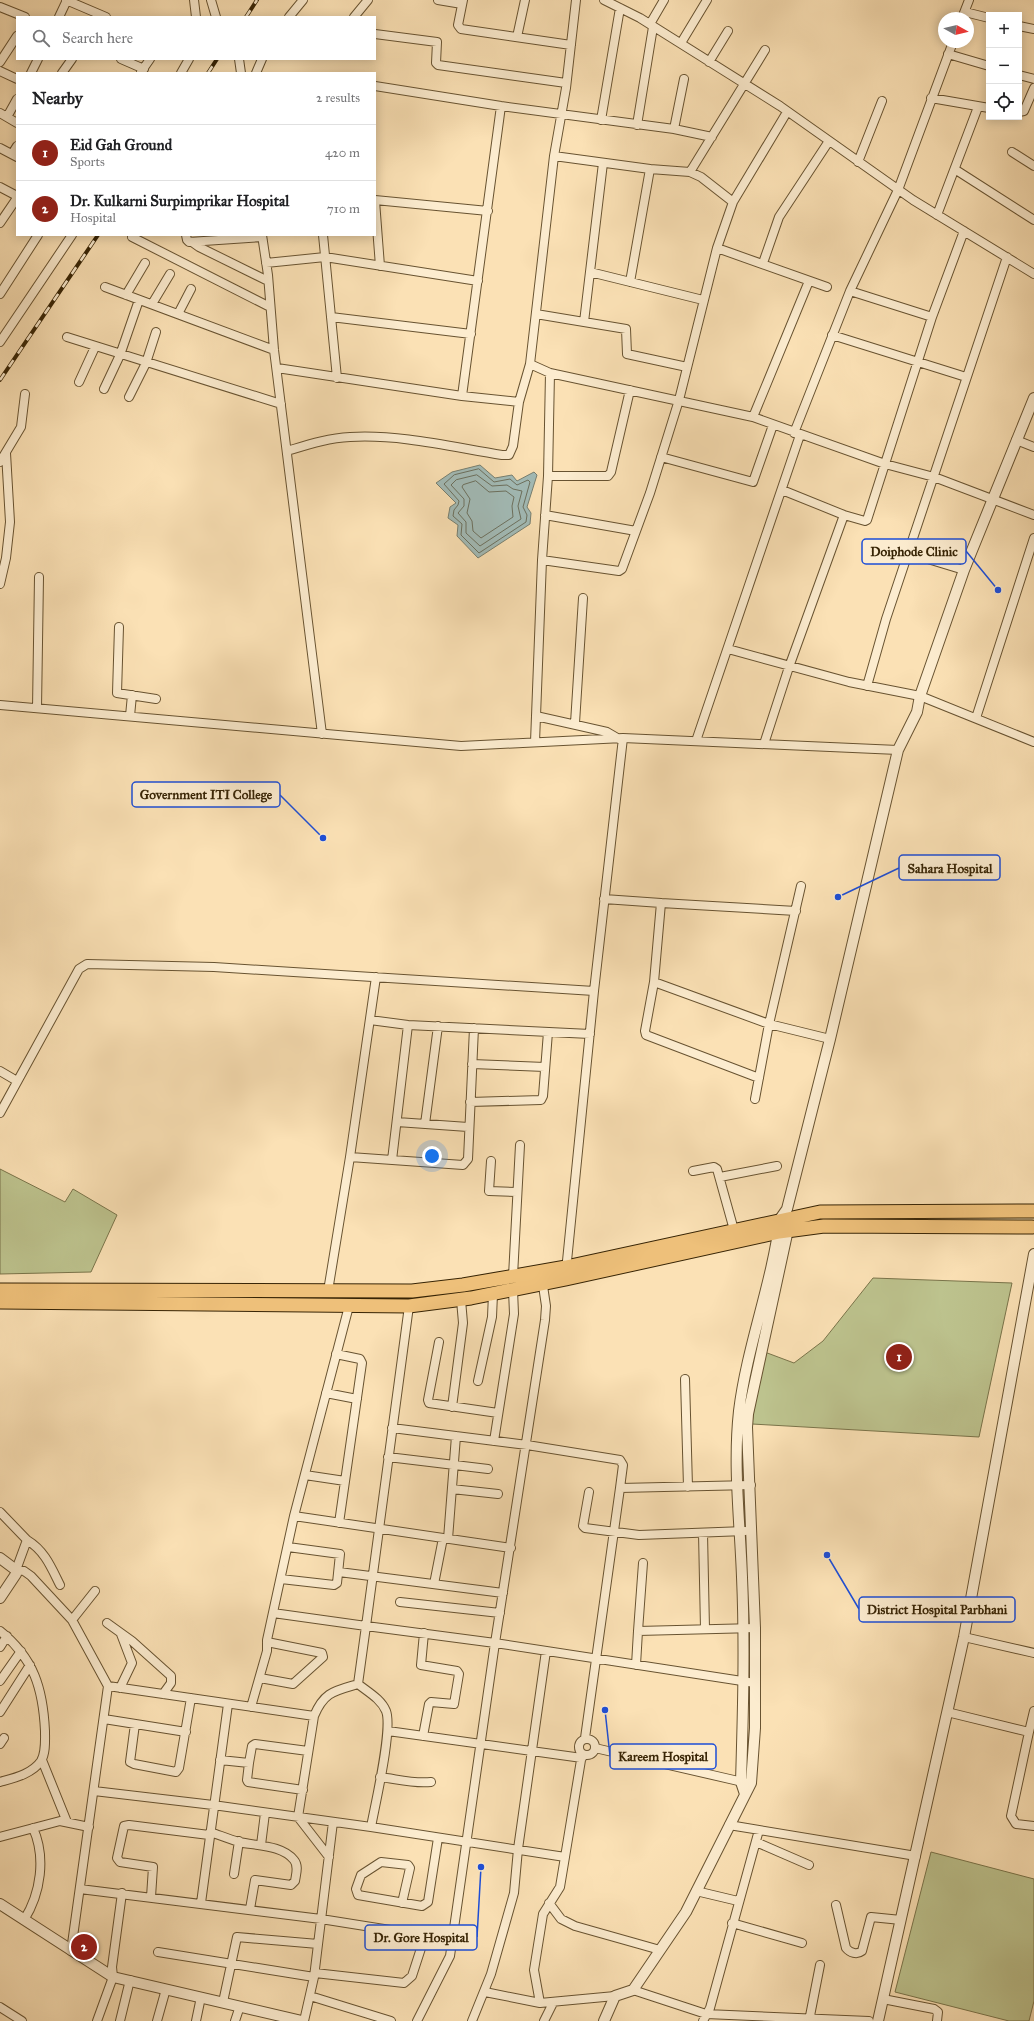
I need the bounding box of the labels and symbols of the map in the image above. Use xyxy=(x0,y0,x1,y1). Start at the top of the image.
north arrow xyxy=(938,12,974,48)
callout: Doiphode Clinic xyxy=(862,539,966,564)
text: Doiphode Clinic xyxy=(870,544,958,560)
callout: Government ITI College xyxy=(132,782,280,807)
text: Government ITI College xyxy=(140,787,273,803)
callout: Sahara Hospital xyxy=(899,855,1000,880)
text: Sahara Hospital xyxy=(908,861,993,877)
your location xyxy=(422,1146,442,1166)
pin: 1 xyxy=(886,1342,912,1372)
callout: District Hospital Parbhani xyxy=(859,1597,1015,1622)
text: District Hospital Parbhani xyxy=(867,1602,1008,1618)
callout: Kareem Hospital xyxy=(610,1744,716,1769)
text: Kareem Hospital xyxy=(618,1749,709,1765)
callout: Dr. Gore Hospital xyxy=(365,1925,477,1950)
text: Dr. Gore Hospital xyxy=(373,1930,469,1946)
pin: 2 xyxy=(71,1932,97,1962)

